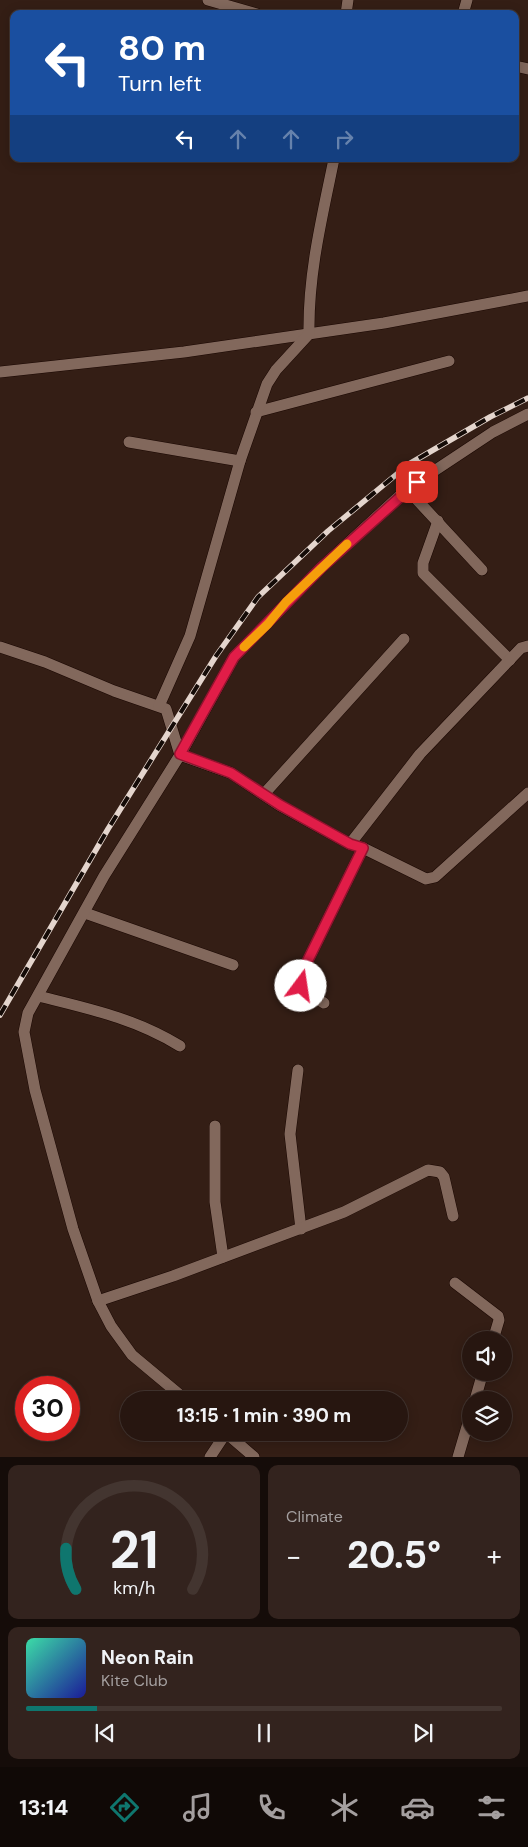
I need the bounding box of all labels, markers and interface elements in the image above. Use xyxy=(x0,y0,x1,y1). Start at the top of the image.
text: 80 m xyxy=(118,25,206,71)
icon: left xyxy=(35,30,100,95)
text: Turn left xyxy=(118,69,202,98)
icon: left xyxy=(171,125,199,153)
icon: ahead xyxy=(224,125,252,153)
icon: ahead xyxy=(277,125,305,153)
icon: right xyxy=(330,125,358,153)
pin xyxy=(396,461,438,503)
icon: arrive xyxy=(403,468,431,496)
position arrow xyxy=(274,959,326,1011)
map controls xyxy=(462,1331,512,1441)
button: sound xyxy=(462,1331,512,1381)
speed limit sign: 30 xyxy=(15,1376,80,1441)
button: layers xyxy=(462,1391,512,1441)
text: 13:15 · 1 min · 390 m xyxy=(177,1403,351,1428)
text: Climate xyxy=(286,1506,343,1527)
text: 21 xyxy=(110,1516,158,1584)
text: 20.5° xyxy=(347,1530,441,1580)
text: − xyxy=(286,1538,301,1575)
text: + xyxy=(487,1538,502,1575)
text: km/h xyxy=(113,1576,155,1600)
text: Neon Rain xyxy=(101,1645,194,1670)
text: Kite Club xyxy=(101,1670,168,1691)
icon: previous xyxy=(91,1719,119,1747)
icon: pause xyxy=(250,1719,278,1747)
icon: next xyxy=(409,1719,437,1747)
icon: directions xyxy=(107,1790,142,1825)
icon: music xyxy=(180,1790,215,1825)
icon: phone xyxy=(254,1790,289,1825)
icon: climate xyxy=(327,1790,362,1825)
icon: car xyxy=(400,1790,435,1825)
icon: filters xyxy=(474,1790,509,1825)
text: 13:14 xyxy=(19,1793,68,1822)

